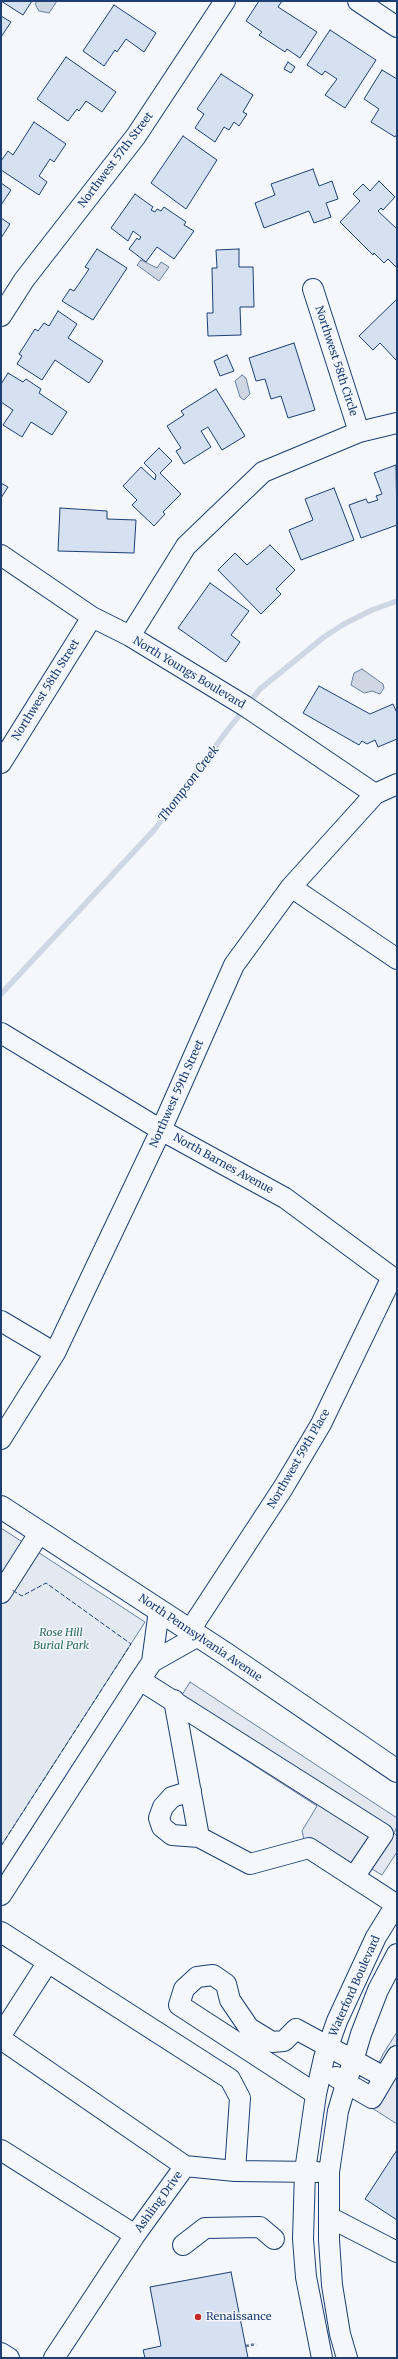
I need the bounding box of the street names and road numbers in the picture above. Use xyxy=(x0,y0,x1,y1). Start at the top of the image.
street label: Northwest 57th Street xyxy=(76,110,156,210)
street label: Northwest 58th Circle xyxy=(312,304,360,418)
street label: North Youngs Boulevard xyxy=(130,634,248,712)
street label: Northwest 58th Street xyxy=(9,637,83,743)
street label: Northwest 59th Street xyxy=(147,1038,207,1150)
street label: North Barnes Avenue xyxy=(171,1131,275,1197)
street label: Northwest 59th Place xyxy=(265,1407,333,1511)
street label: North Pennsylvania Avenue xyxy=(136,1592,264,1684)
street label: Waterford Boulevard xyxy=(327,1934,383,2038)
street label: Ashling Drive xyxy=(132,2169,186,2235)

